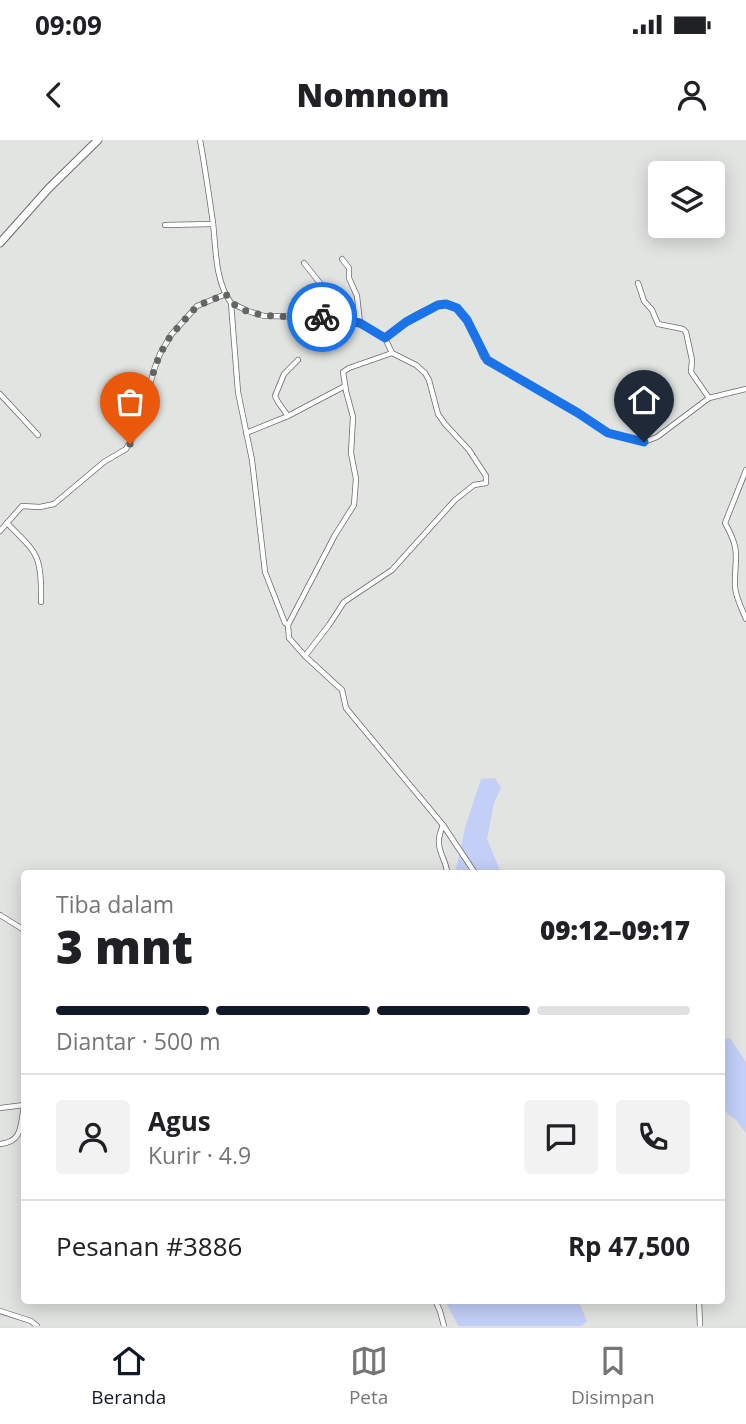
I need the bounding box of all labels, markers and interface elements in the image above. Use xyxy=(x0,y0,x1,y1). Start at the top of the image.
text: 09:09 xyxy=(35,7,102,43)
text: Nomnom xyxy=(297,73,449,116)
icon: back xyxy=(35,76,73,114)
icon: person xyxy=(673,76,711,114)
map controls xyxy=(648,161,725,238)
button: layers xyxy=(648,161,725,238)
courier xyxy=(287,282,357,352)
icon: bike xyxy=(303,298,341,336)
pin xyxy=(614,370,674,442)
pin xyxy=(100,372,160,444)
icon: home xyxy=(625,381,663,419)
icon: bag xyxy=(111,383,149,421)
text: Tiba dalam xyxy=(56,888,174,920)
text: 09:12–09:17 xyxy=(540,912,690,948)
text: 3 mnt xyxy=(56,915,193,977)
text: Diantar · 500 m xyxy=(56,1025,220,1057)
button: person xyxy=(56,1100,130,1174)
button: chat xyxy=(524,1100,598,1174)
button: phone xyxy=(616,1100,690,1174)
text: Agus xyxy=(148,1103,211,1139)
text: Kurir · 4.9 xyxy=(148,1139,251,1171)
text: Pesanan #3886 xyxy=(56,1228,242,1264)
text: Rp 47,500 xyxy=(568,1228,690,1264)
tab: Beranda xyxy=(91,1342,166,1410)
tab: Peta xyxy=(349,1342,388,1410)
tab: Disimpan xyxy=(571,1342,655,1410)

